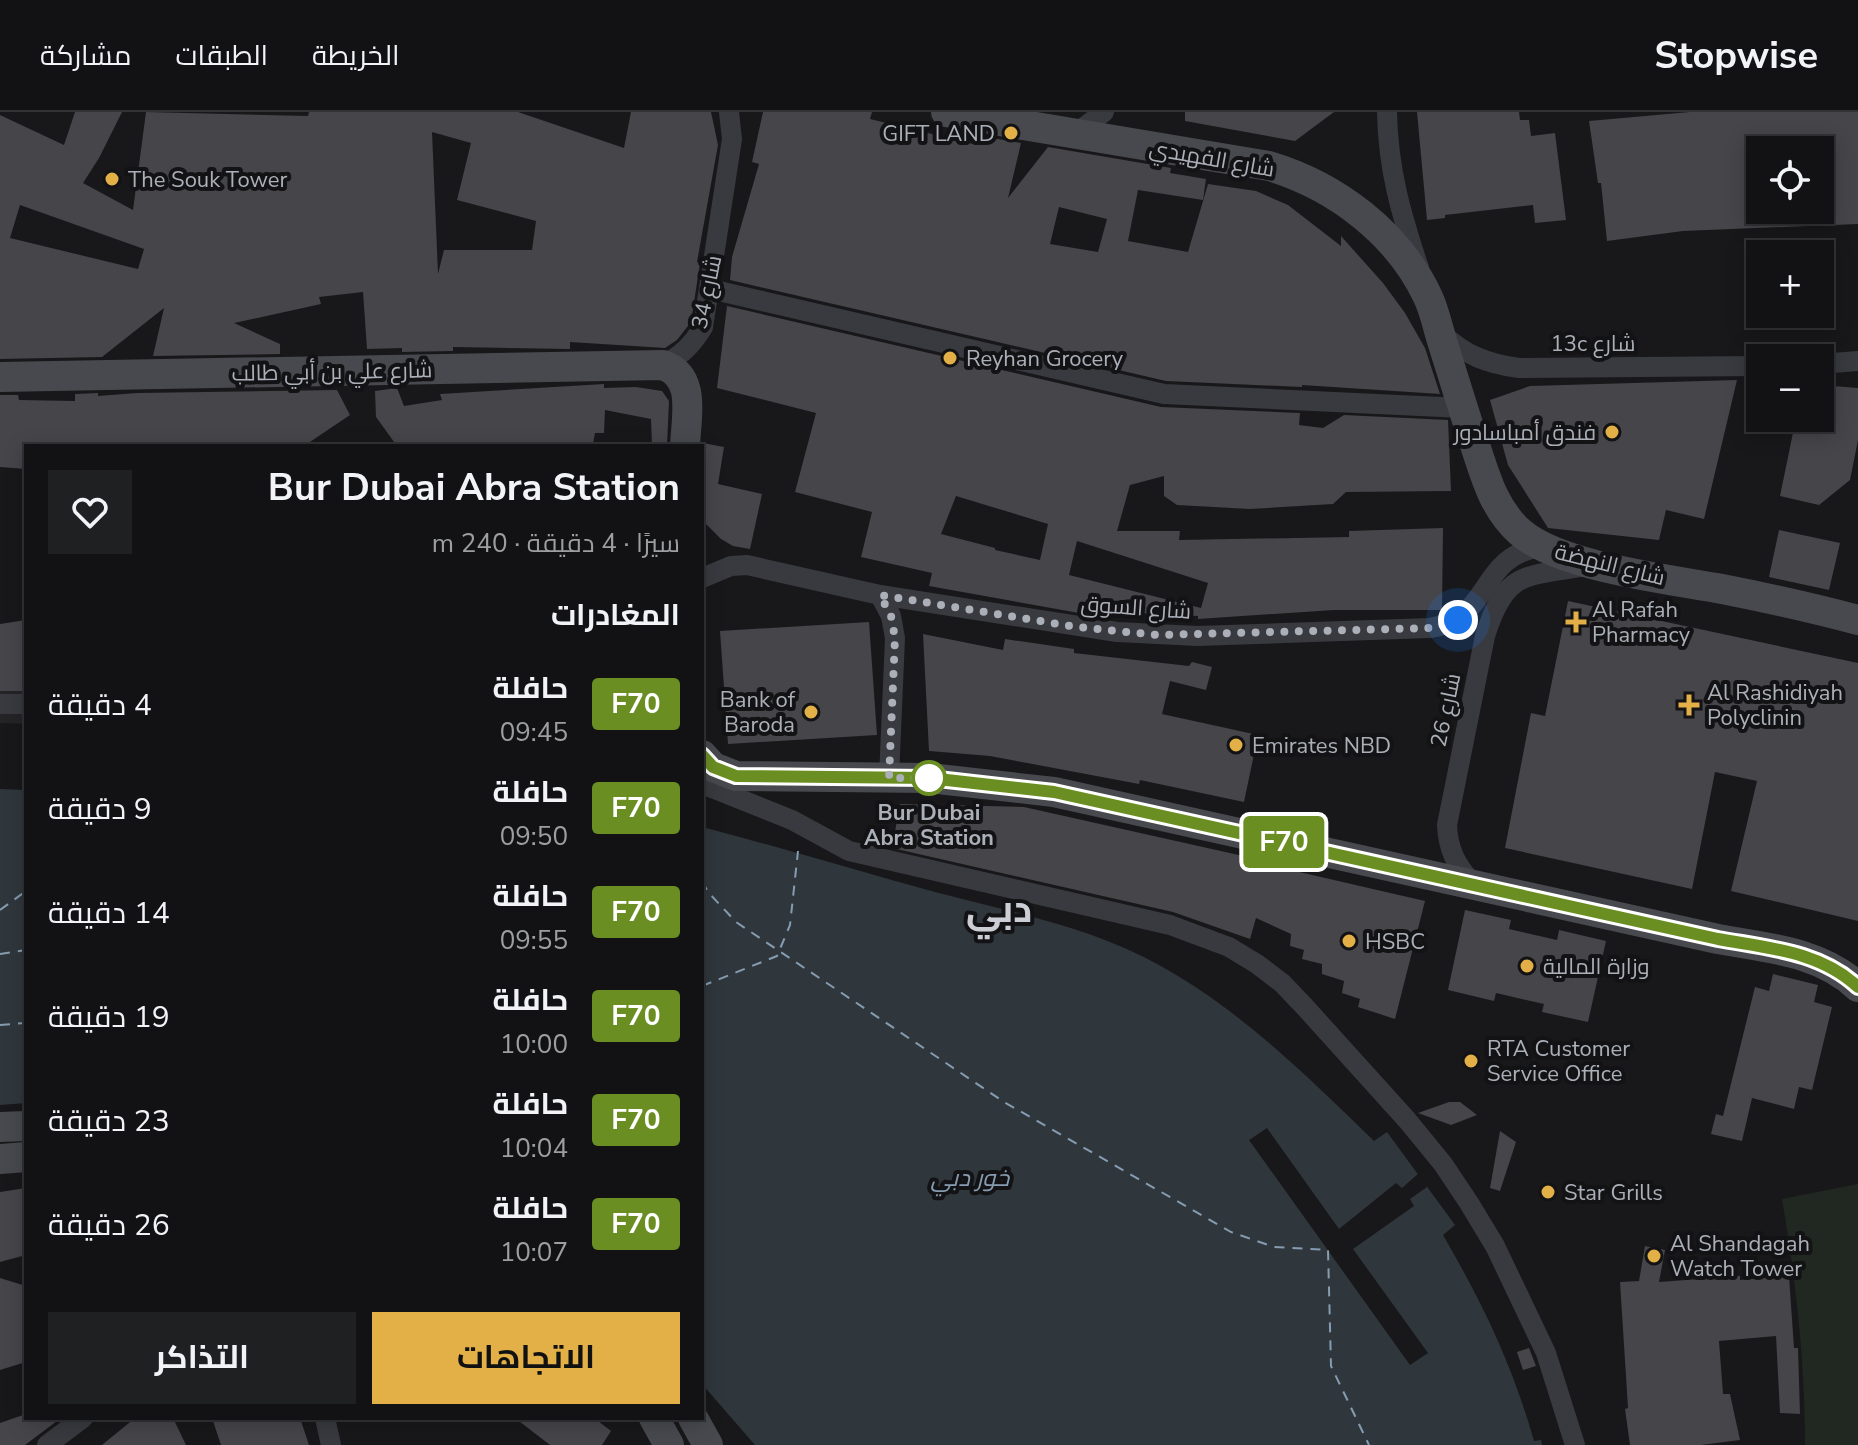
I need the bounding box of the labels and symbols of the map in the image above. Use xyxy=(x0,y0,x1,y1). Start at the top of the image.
place label: GIFT LAND xyxy=(882,119,995,149)
marker: GIFT LAND xyxy=(1002,124,1020,142)
street label: شارع الفهيدي xyxy=(1147,133,1277,186)
place label: The Souk Tower xyxy=(128,165,288,195)
marker: The Souk Tower xyxy=(103,170,121,188)
street label: شارع 34 xyxy=(685,253,729,332)
street label: 13c شارع xyxy=(1551,329,1635,359)
place label: Reyhan Grocery xyxy=(966,344,1124,374)
marker: Reyhan Grocery xyxy=(941,349,959,367)
street label: شارع علي بن أبي طالب xyxy=(231,355,433,390)
place label: فندق أمباسادور xyxy=(1452,418,1596,448)
marker: فندق أمباسادور xyxy=(1603,423,1621,441)
street label: شارع النهضة xyxy=(1551,537,1668,593)
street label: شارع السوق xyxy=(1080,589,1192,627)
place label: Al Rafah Pharmacy xyxy=(1592,595,1691,650)
your location xyxy=(1438,600,1478,640)
marker: Al Rafah Pharmacy xyxy=(1567,613,1585,631)
street label: شارع 26 xyxy=(1424,671,1468,750)
place label: Al Rashidiyah Polyclinin xyxy=(1707,678,1843,733)
place label: Bank of Baroda xyxy=(720,685,796,740)
marker: Al Rashidiyah Polyclinin xyxy=(1678,694,1700,716)
marker: Bank of Baroda xyxy=(802,703,820,721)
place label: Emirates NBD xyxy=(1252,731,1391,761)
marker: Emirates NBD xyxy=(1227,736,1245,754)
marker: Bur Dubai Abra Station xyxy=(912,761,946,795)
place label: Bur Dubai Abra Station xyxy=(864,798,994,853)
line badge: F70 xyxy=(1238,816,1330,868)
district label: دبي xyxy=(966,884,1032,940)
place label: HSBC xyxy=(1365,927,1425,957)
marker: HSBC xyxy=(1340,932,1358,950)
place label: وزارة المالية xyxy=(1543,952,1650,982)
marker: وزارة المالية xyxy=(1518,957,1536,975)
place label: RTA Customer Service Office xyxy=(1487,1034,1630,1089)
marker: RTA Customer Service Office xyxy=(1462,1052,1480,1070)
water label: خور دبي xyxy=(931,1162,1011,1197)
place label: Star Grills xyxy=(1564,1178,1663,1208)
marker: Star Grills xyxy=(1539,1183,1557,1201)
place label: Al Shandagah Watch Tower xyxy=(1670,1229,1810,1284)
marker: Al Shandagah Watch Tower xyxy=(1645,1247,1663,1265)

